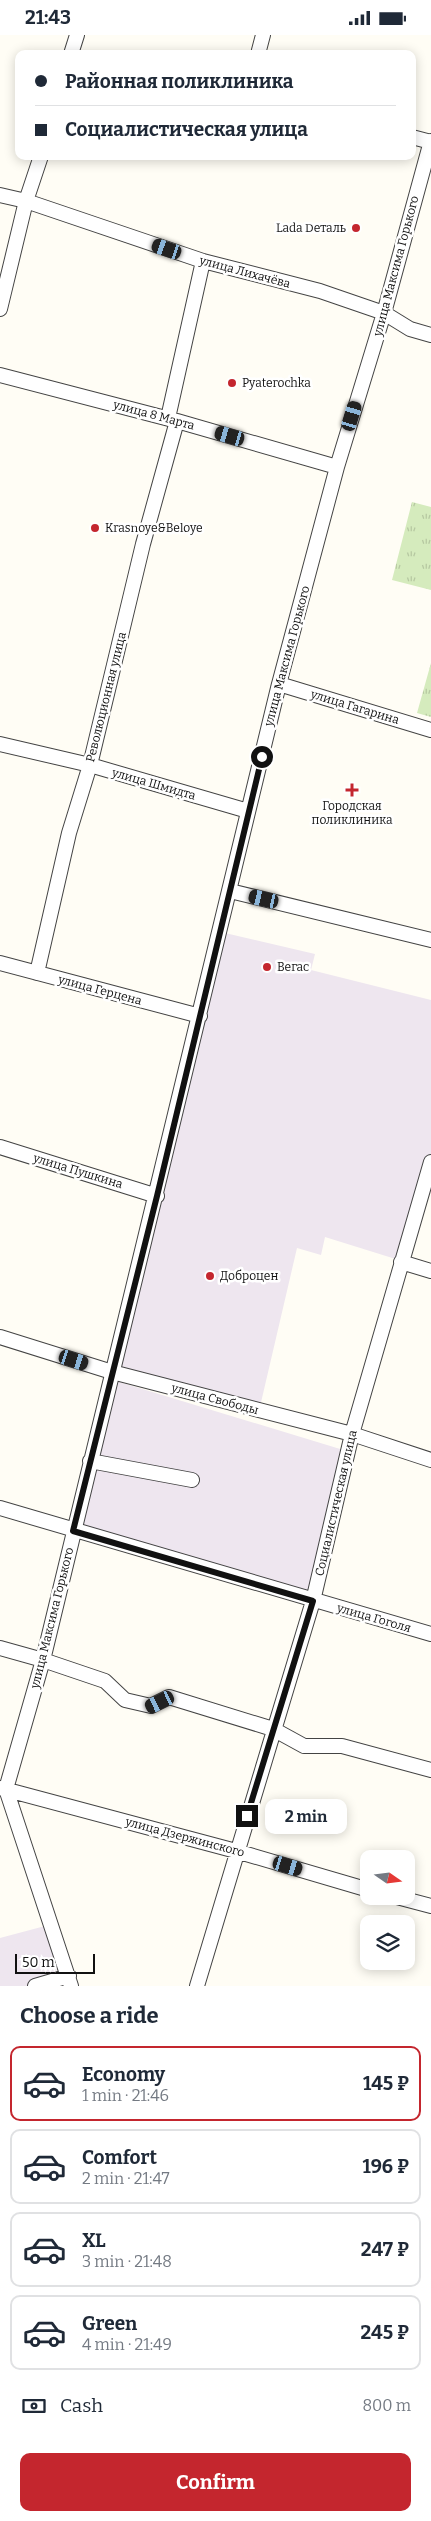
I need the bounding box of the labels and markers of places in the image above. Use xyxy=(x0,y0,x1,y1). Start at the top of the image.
place label: Lada Dеталь xyxy=(276,221,346,235)
marker: Lada Dеталь xyxy=(350,222,362,234)
place label: Pyaterochka xyxy=(242,376,311,390)
marker: Pyaterochka xyxy=(226,377,238,389)
place label: Krasnoye&Beloye xyxy=(105,521,203,535)
marker: Krasnoye&Beloye xyxy=(89,522,101,534)
marker: Городская поликлиника xyxy=(345,783,359,797)
place label: Городская поликлиника xyxy=(312,799,393,827)
place label: Вегас xyxy=(277,960,309,974)
marker: Вегас xyxy=(261,961,273,973)
place label: Доброцен xyxy=(220,1269,278,1283)
marker: Доброцен xyxy=(204,1270,216,1282)

